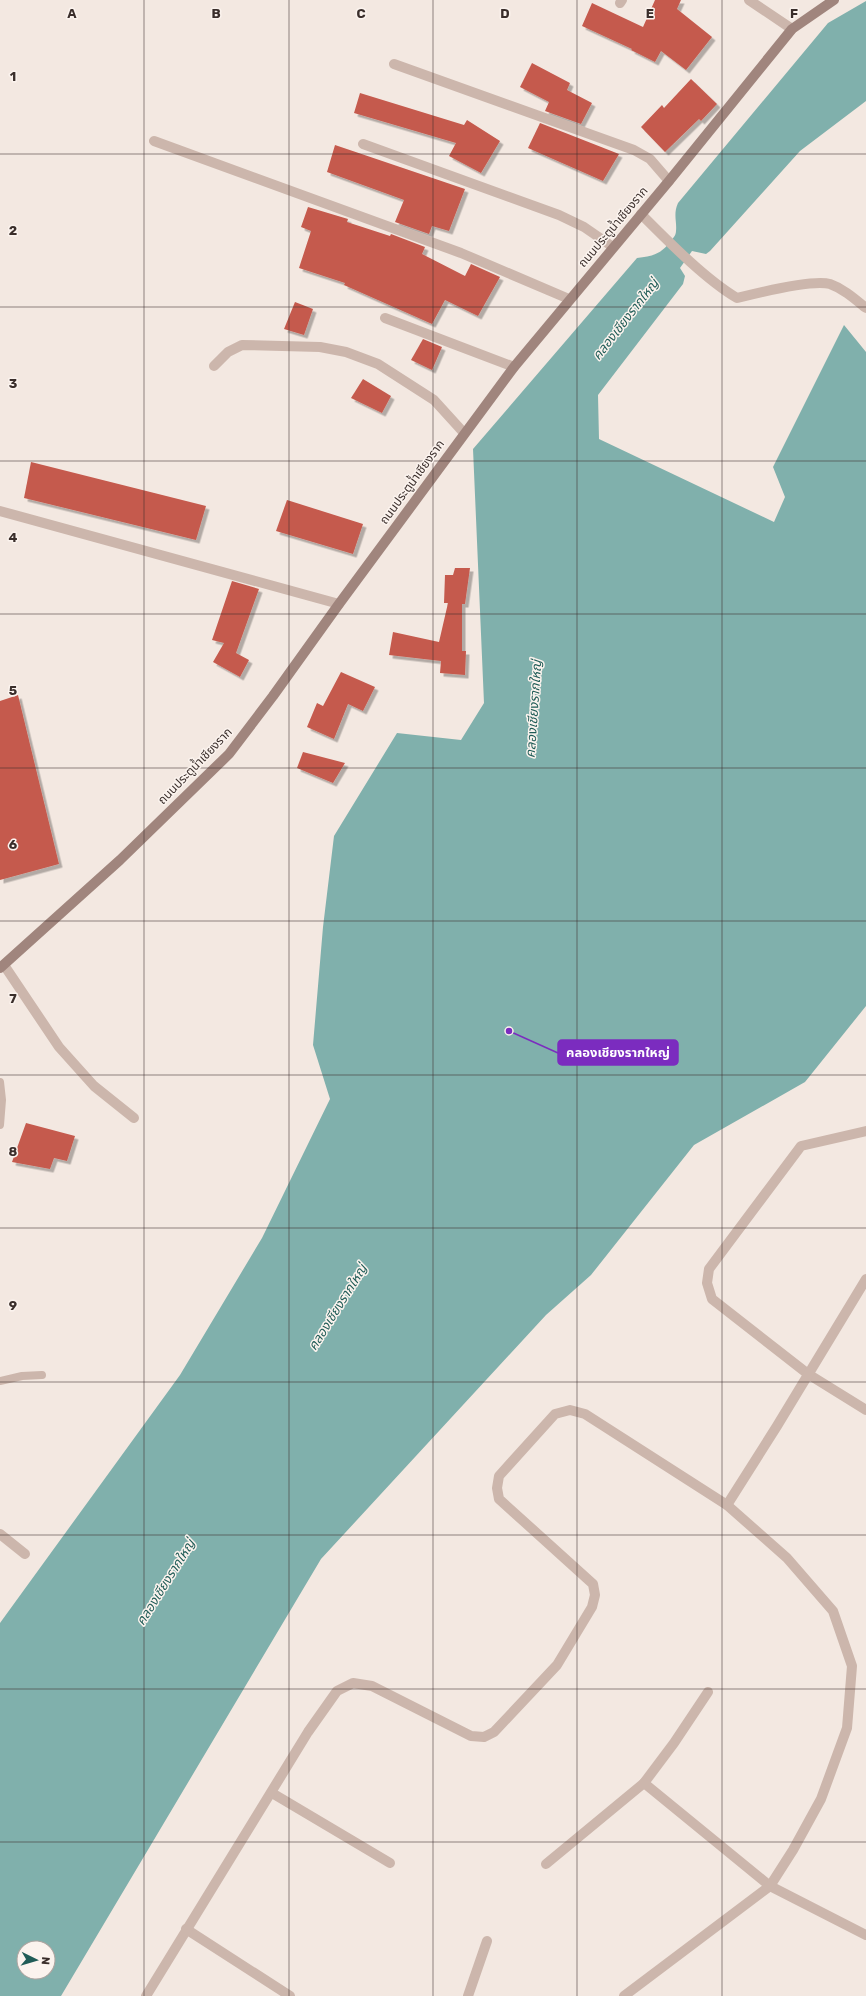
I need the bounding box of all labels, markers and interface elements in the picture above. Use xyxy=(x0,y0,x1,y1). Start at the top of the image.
text: A xyxy=(67,6,77,21)
text: B xyxy=(211,6,221,21)
text: C xyxy=(356,6,366,21)
text: D xyxy=(500,6,510,21)
text: E xyxy=(646,6,654,21)
text: F xyxy=(790,6,798,21)
text: 1 xyxy=(10,69,16,84)
street label: ถนนประตูน้ำเชียงราก xyxy=(574,183,651,270)
text: 2 xyxy=(9,223,17,238)
water label: คลองเชียงรากใหญ่ xyxy=(589,275,663,363)
text: 3 xyxy=(9,376,18,391)
street label: ถนนประตูน้ำเชียงราก xyxy=(375,436,447,527)
text: 4 xyxy=(9,530,18,545)
water label: คลองเชียงรากใหญ่ xyxy=(523,658,545,758)
text: 5 xyxy=(9,683,17,698)
street label: ถนนประตูน้ำเชียงราก xyxy=(154,724,235,807)
text: 6 xyxy=(9,837,18,852)
text: 7 xyxy=(9,991,17,1006)
callout: คลองเชียงรากใหญ่ xyxy=(558,1040,678,1065)
text: คลองเชียงรากใหญ่ xyxy=(566,1045,670,1060)
text: 8 xyxy=(9,1144,18,1159)
water label: คลองเชียงรากใหญ่ xyxy=(305,1260,371,1353)
text: 9 xyxy=(9,1298,17,1313)
water label: คลองเชียงรากใหญ่ xyxy=(133,1535,199,1628)
north arrow xyxy=(16,1940,56,1980)
text: N xyxy=(39,1956,52,1965)

